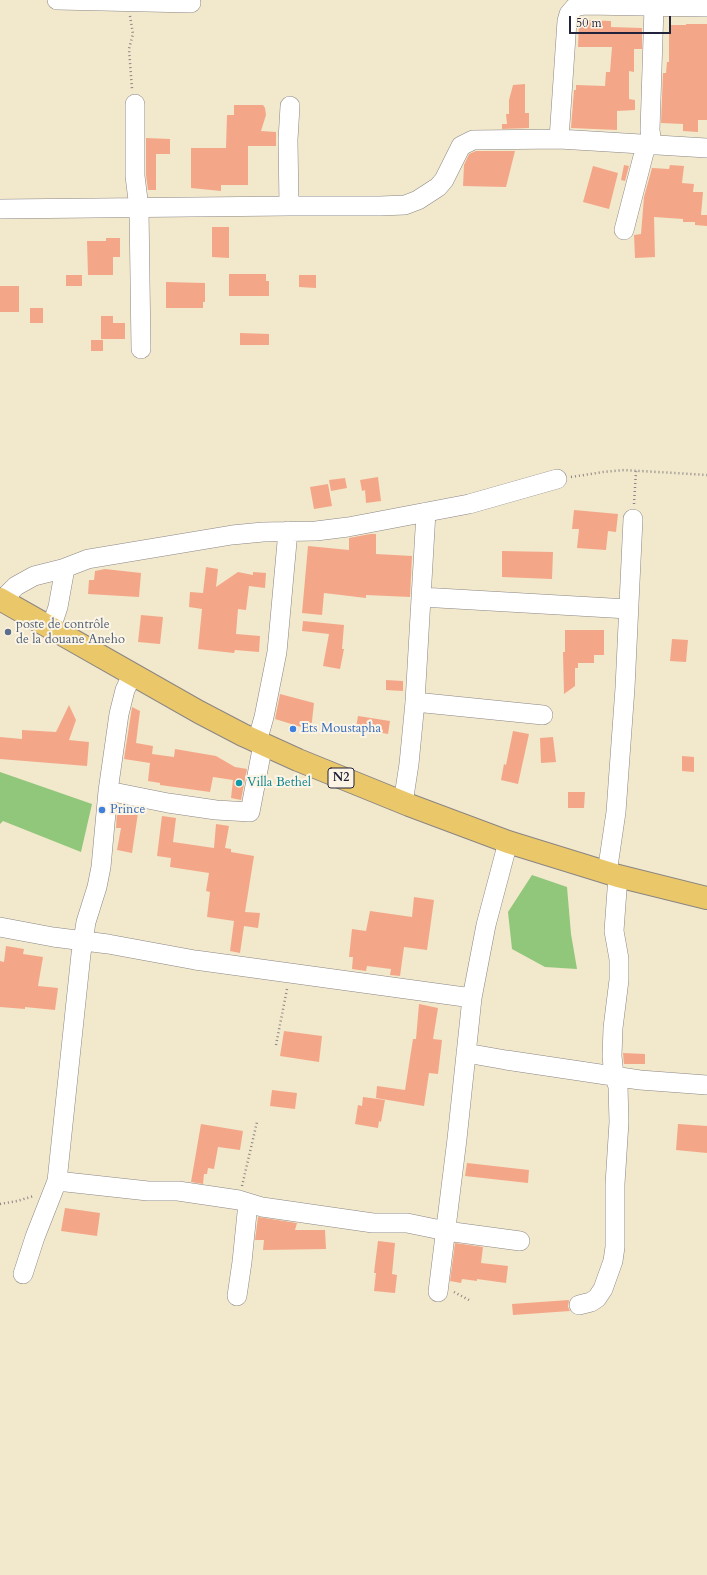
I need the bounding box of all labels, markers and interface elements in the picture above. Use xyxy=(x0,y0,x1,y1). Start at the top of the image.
scale bar xyxy=(571,8,673,34)
text: 50 m xyxy=(576,15,602,31)
place label: poste de contrôle de la douane Aneho xyxy=(16,617,125,648)
marker: poste de contrôle de la douane Aneho xyxy=(3,627,13,637)
place label: Ets Moustapha xyxy=(301,721,381,737)
marker: Ets Moustapha xyxy=(288,724,298,734)
road number: N2 xyxy=(328,768,354,788)
place label: Villa Bethel xyxy=(247,775,311,791)
marker: Villa Bethel xyxy=(234,778,244,788)
place label: Prince xyxy=(110,802,145,818)
marker: Prince xyxy=(97,805,107,815)

